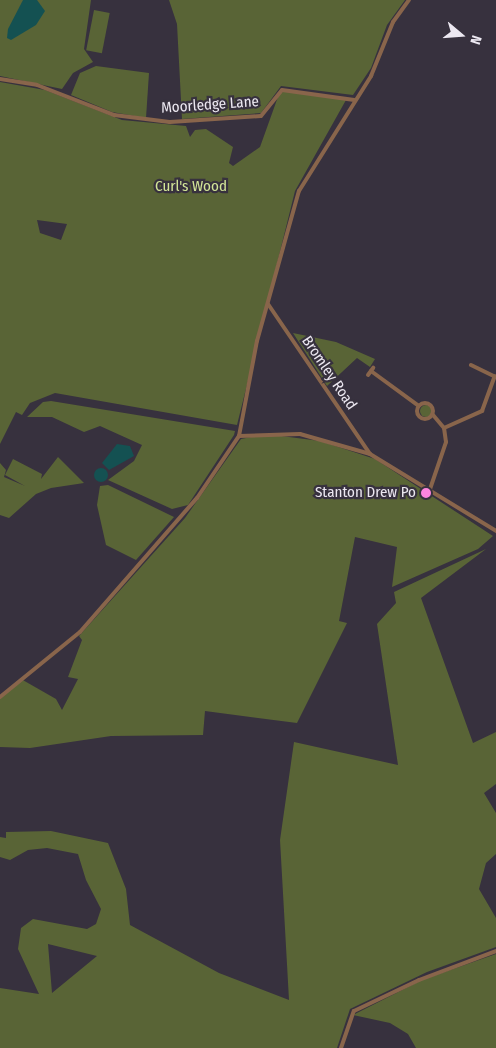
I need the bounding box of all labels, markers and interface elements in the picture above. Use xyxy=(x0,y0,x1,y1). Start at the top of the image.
north arrow xyxy=(436,10,486,60)
text: N xyxy=(466,33,485,46)
street label: Moorledge Lane xyxy=(161,93,259,117)
park label: Curl's Wood xyxy=(155,178,227,196)
street label: Bromley Road xyxy=(298,333,360,413)
place label: Stanton Drew Po xyxy=(315,484,416,502)
marker: Stanton Drew Po xyxy=(420,487,432,499)

